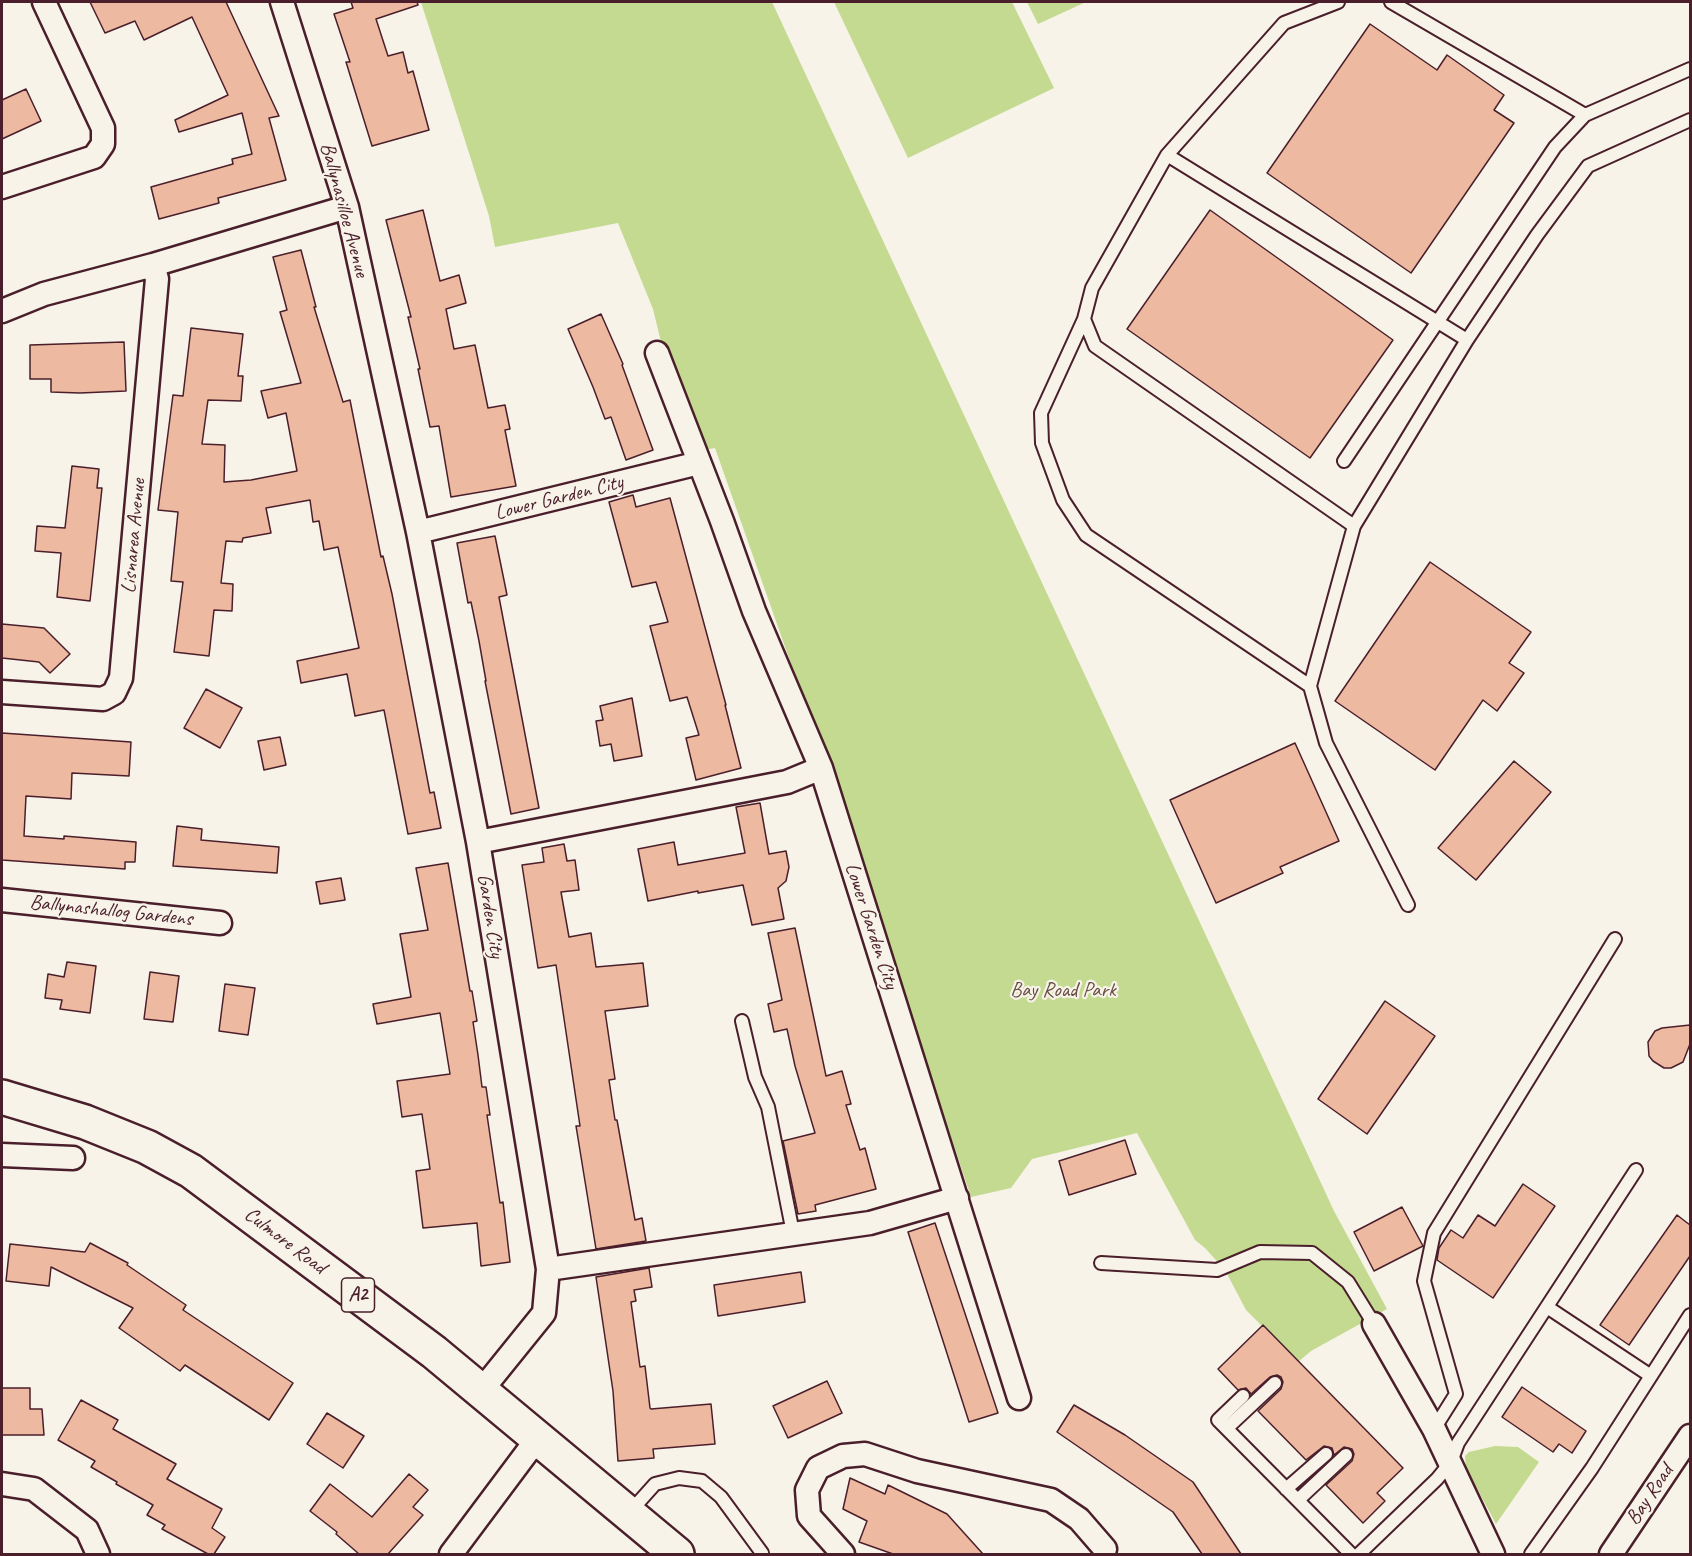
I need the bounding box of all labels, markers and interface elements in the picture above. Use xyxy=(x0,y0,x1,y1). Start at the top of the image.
street label: Ballynasilloe Avenue xyxy=(314,140,374,280)
street label: Lower Garden City xyxy=(492,470,626,526)
street label: Lisnarea Avenue xyxy=(116,478,152,594)
street label: Lower Garden City xyxy=(839,860,903,992)
street label: Garden City xyxy=(471,872,509,960)
street label: Ballynashallog Gardens xyxy=(29,890,193,932)
park label: Bay Road Park xyxy=(1010,977,1116,1003)
street label: Culmore Road xyxy=(239,1202,331,1280)
road number: A2 xyxy=(342,1278,374,1312)
street label: Bay Road xyxy=(1621,1460,1679,1530)

